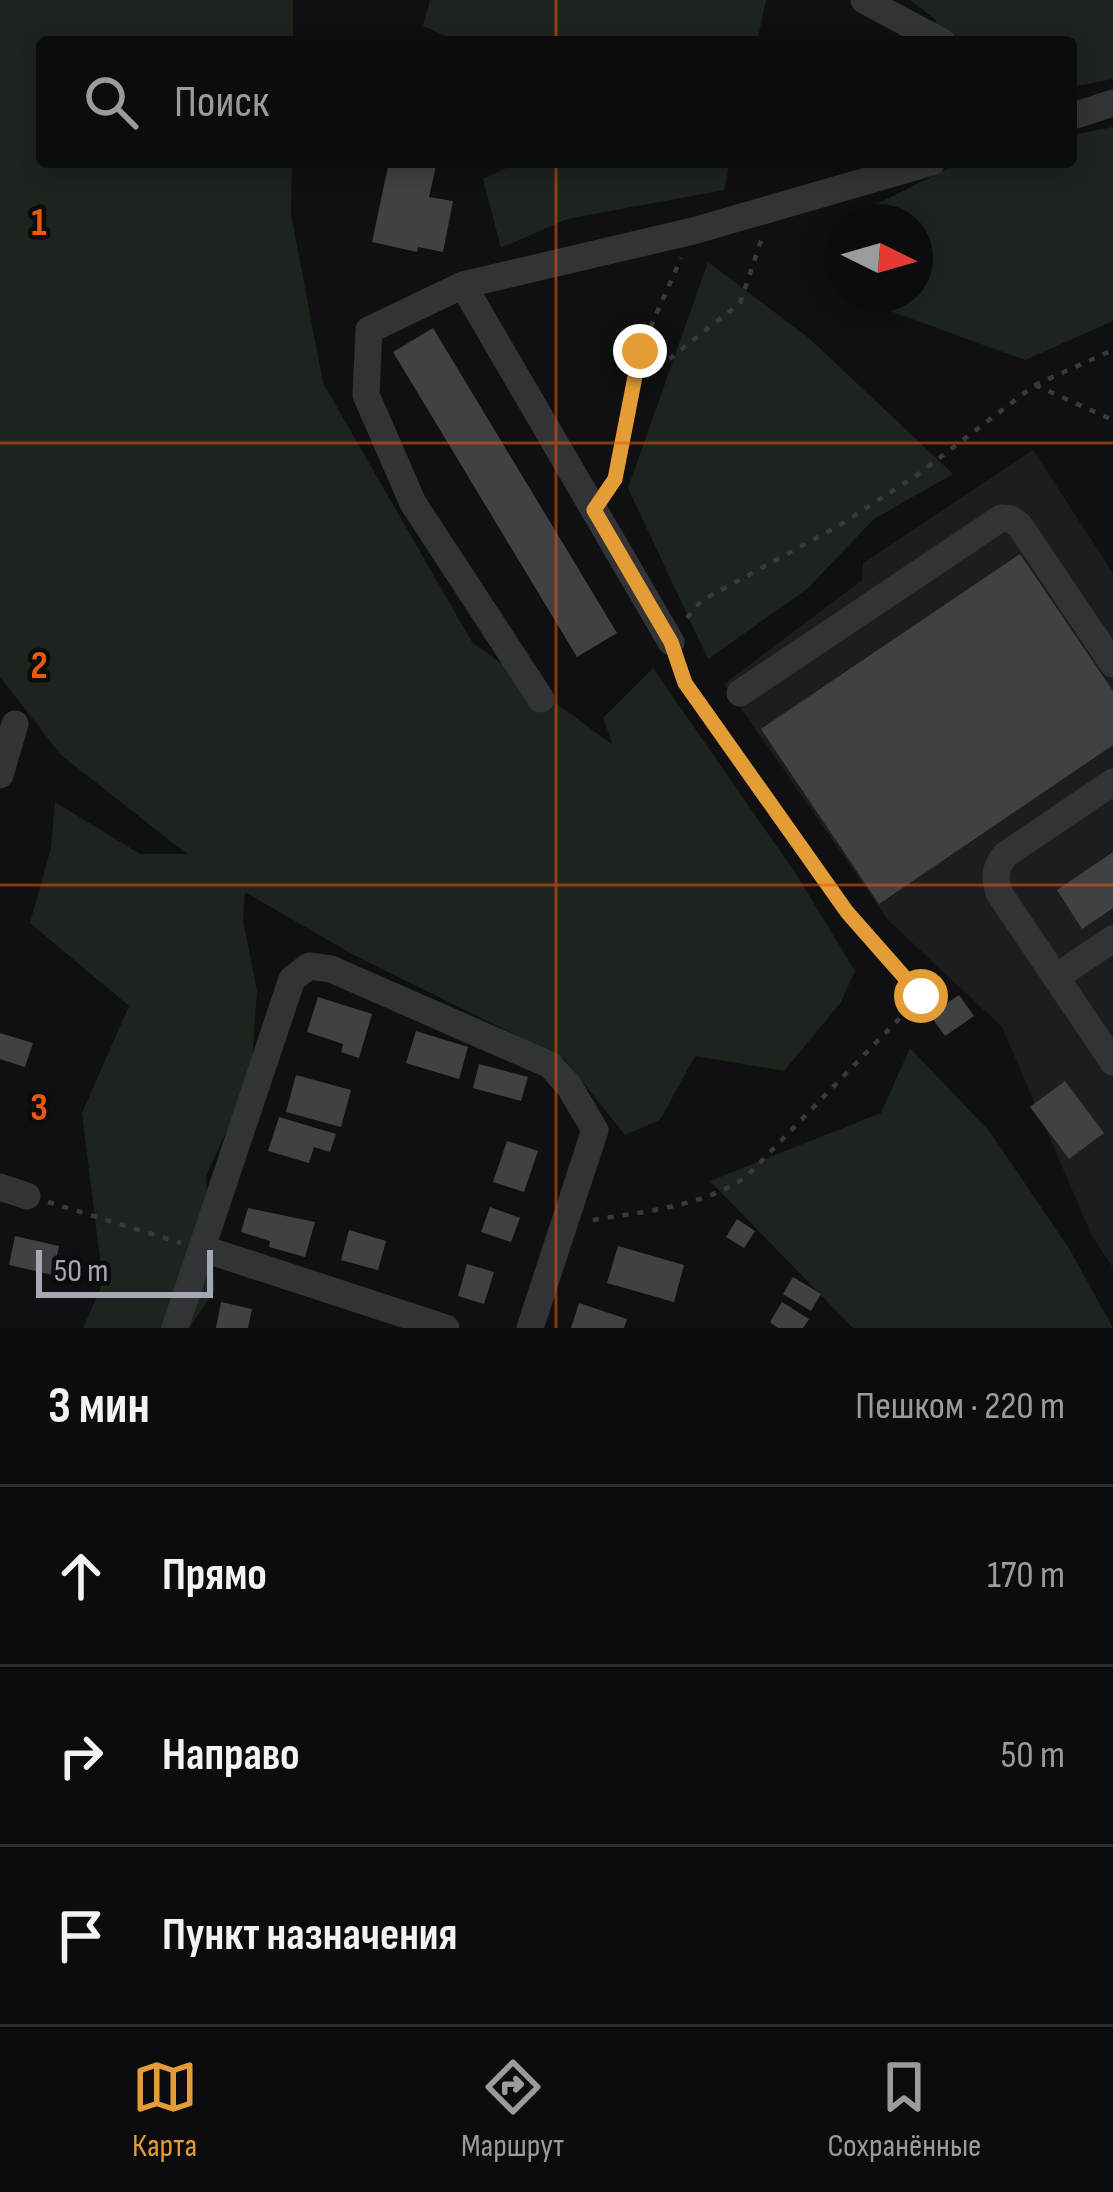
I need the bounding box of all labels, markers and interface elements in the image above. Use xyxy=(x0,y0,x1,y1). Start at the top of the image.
search box xyxy=(36,36,1077,168)
icon: search xyxy=(78,69,144,135)
text: Поиск xyxy=(174,75,269,130)
text: 1 xyxy=(31,200,47,247)
north arrow xyxy=(825,204,933,312)
route end xyxy=(613,324,667,378)
text: 2 xyxy=(30,643,48,690)
route start xyxy=(894,969,948,1023)
text: 3 xyxy=(30,1085,48,1132)
scale bar xyxy=(36,1244,213,1297)
text: 50 m xyxy=(54,1251,108,1291)
text: 3 мин xyxy=(48,1376,150,1437)
text: Пешком · 220 m xyxy=(855,1383,1065,1430)
icon: ahead xyxy=(48,1543,114,1609)
text: Прямо xyxy=(162,1548,267,1603)
text: 170 m xyxy=(987,1552,1065,1599)
icon: right xyxy=(48,1723,114,1789)
text: Направо xyxy=(162,1728,300,1783)
text: 50 m xyxy=(1001,1732,1065,1779)
icon: arrive xyxy=(48,1903,114,1969)
text: Пункт назначения xyxy=(162,1908,457,1963)
tab: Карта xyxy=(132,2054,198,2166)
tab: Маршрут xyxy=(461,2054,564,2166)
tab: Сохранённые xyxy=(827,2054,981,2166)

